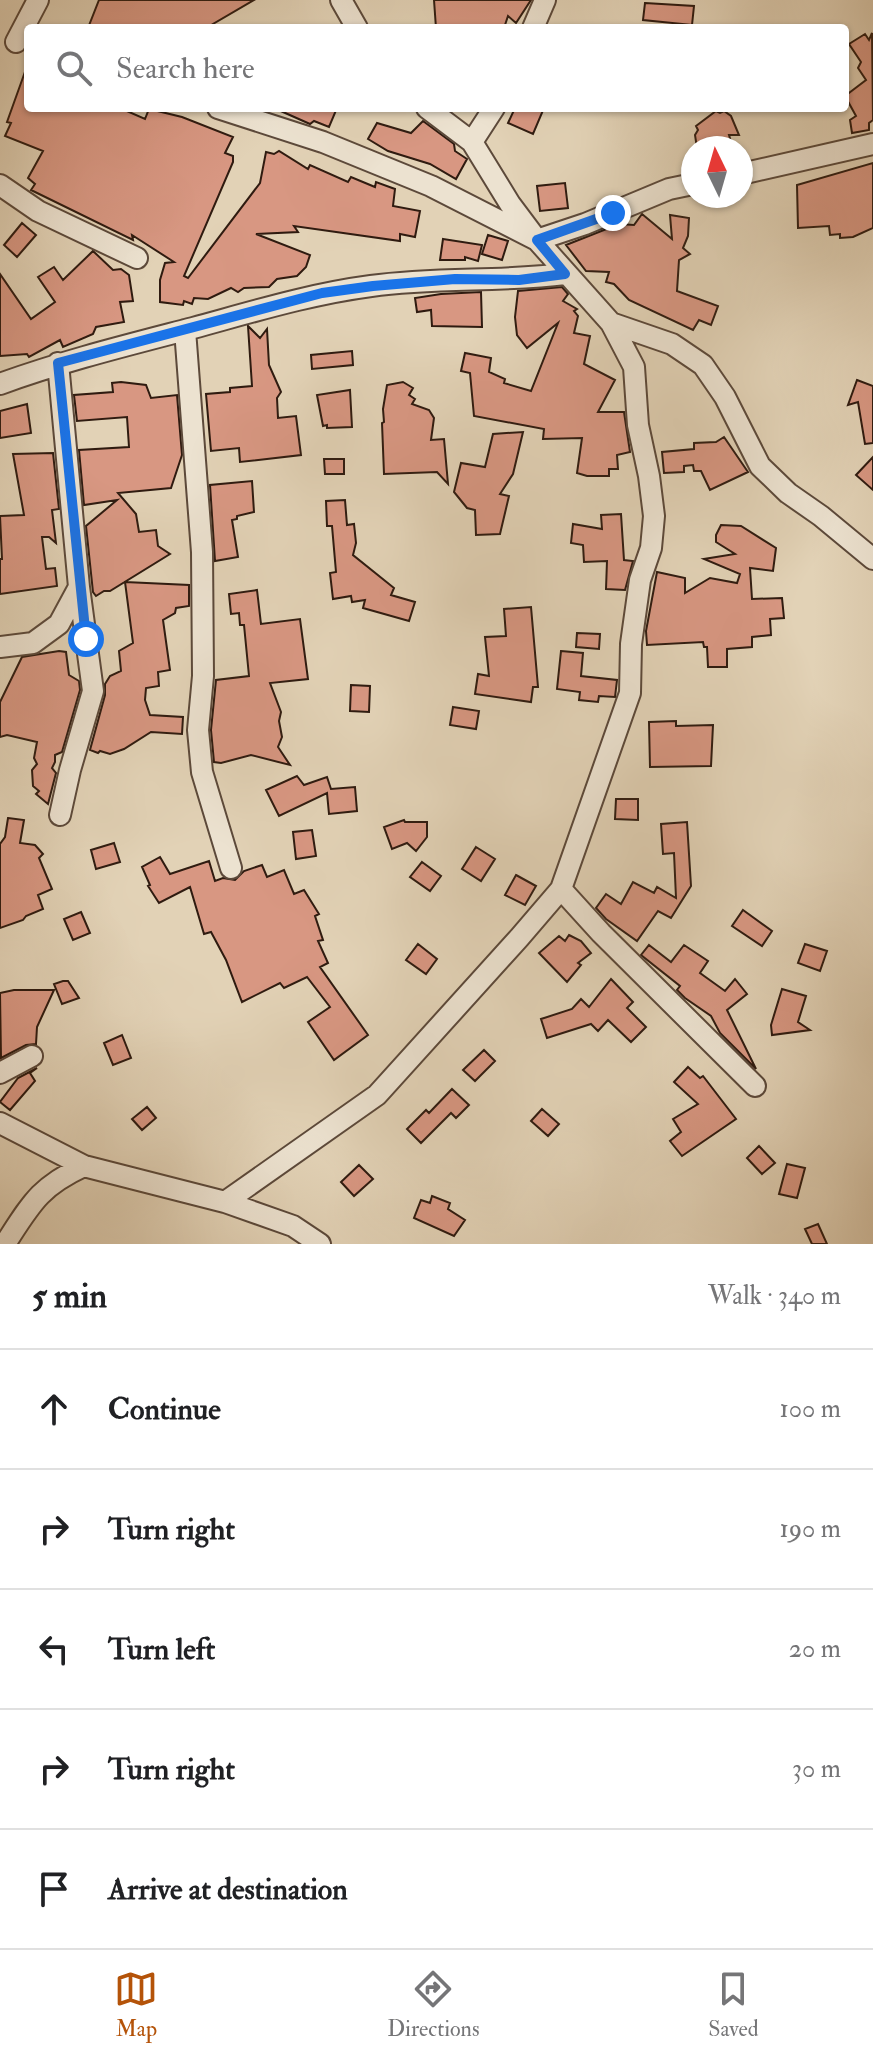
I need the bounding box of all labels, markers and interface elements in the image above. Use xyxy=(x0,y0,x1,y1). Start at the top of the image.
search box xyxy=(24,24,849,112)
icon: search xyxy=(52,46,96,90)
text: Search here xyxy=(116,50,255,87)
north arrow xyxy=(681,136,753,208)
route end xyxy=(595,195,631,231)
route start xyxy=(68,621,104,657)
text: 5 min xyxy=(32,1275,107,1318)
text: Walk · 340 m xyxy=(708,1280,841,1312)
icon: ahead xyxy=(32,1387,76,1431)
text: Continue xyxy=(108,1391,221,1428)
text: 100 m xyxy=(780,1393,841,1425)
icon: right xyxy=(32,1507,76,1551)
text: Turn right xyxy=(108,1511,235,1548)
text: 190 m xyxy=(780,1513,841,1545)
icon: left xyxy=(32,1627,76,1671)
text: Turn left xyxy=(108,1631,215,1668)
text: 20 m xyxy=(789,1633,841,1665)
icon: right xyxy=(32,1747,76,1791)
text: Turn right xyxy=(108,1751,235,1788)
text: 30 m xyxy=(792,1753,841,1785)
icon: arrive xyxy=(32,1867,76,1911)
text: Arrive at destination xyxy=(108,1871,348,1908)
tab: Map xyxy=(114,1967,158,2043)
tab: Directions xyxy=(387,1967,480,2043)
tab: Saved xyxy=(708,1967,759,2043)

